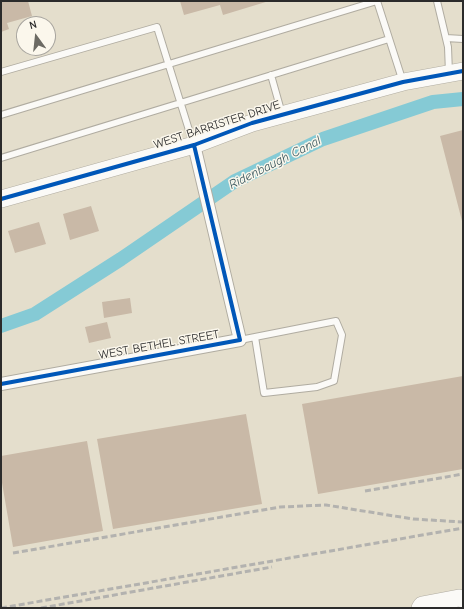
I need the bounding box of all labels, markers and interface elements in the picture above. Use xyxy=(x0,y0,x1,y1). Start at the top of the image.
north arrow xyxy=(16,16,56,56)
text: N xyxy=(28,18,38,32)
street label: WEST BARRISTER DRIVE xyxy=(152,98,282,152)
water label: Ridenbaugh Canal xyxy=(226,133,324,193)
street label: WEST BETHEL STREET xyxy=(98,327,220,363)

